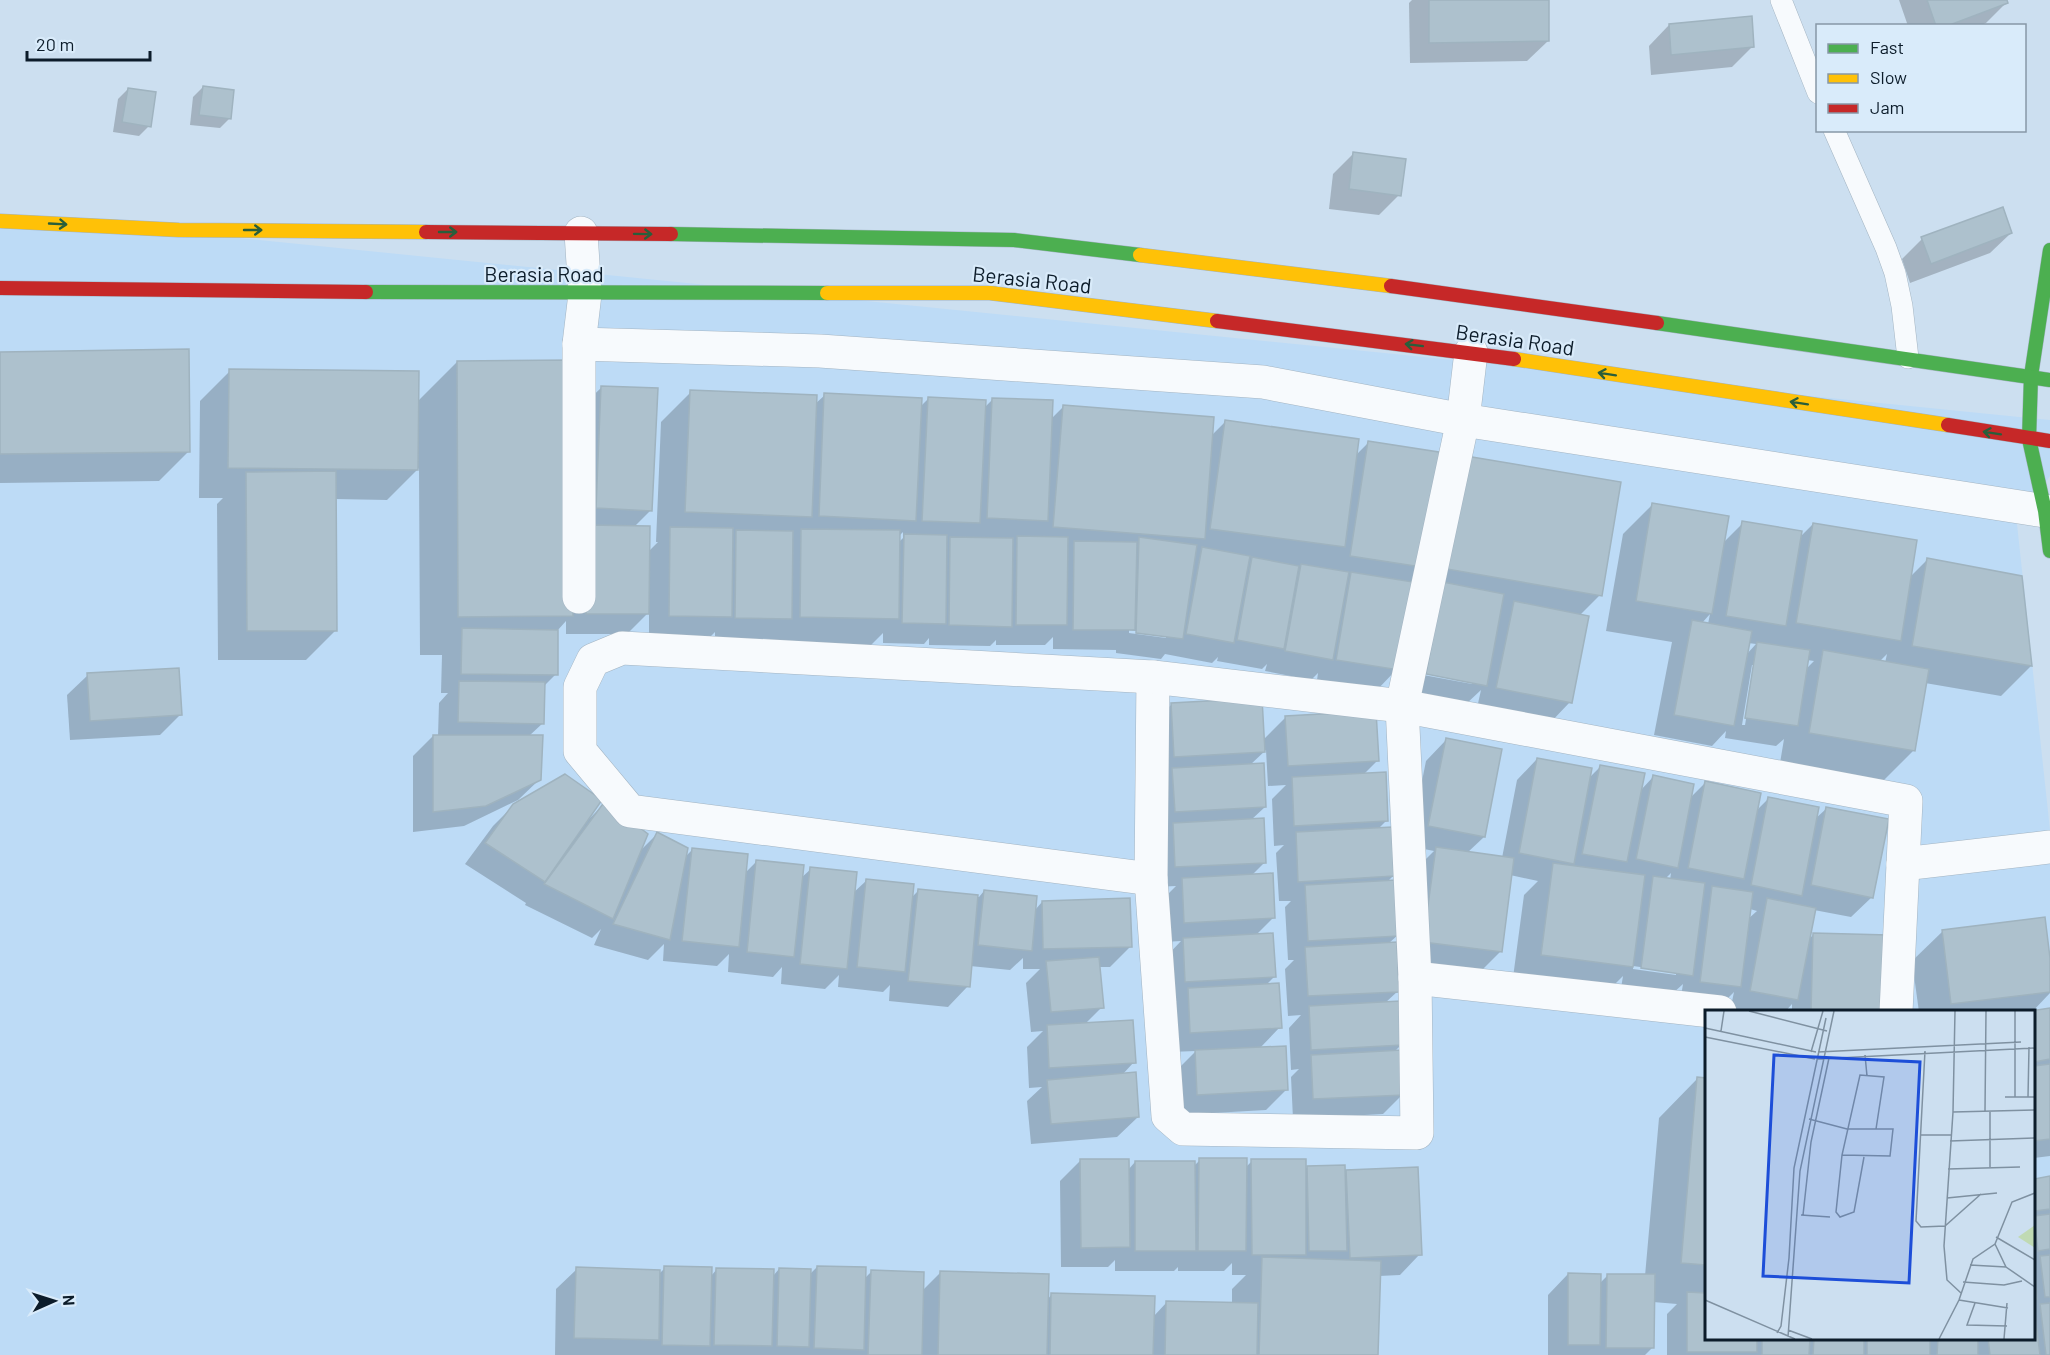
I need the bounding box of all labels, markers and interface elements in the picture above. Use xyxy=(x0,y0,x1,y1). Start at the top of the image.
scale bar xyxy=(27,24,150,62)
legend xyxy=(1816,24,2026,132)
text: 20 m xyxy=(36,33,74,55)
text: Fast xyxy=(1870,36,1904,58)
text: Slow xyxy=(1870,66,1907,88)
text: Jam xyxy=(1870,96,1904,118)
one-way arrow xyxy=(48,219,68,230)
one-way arrow xyxy=(243,225,263,236)
one-way arrow xyxy=(438,226,458,238)
one-way arrow xyxy=(633,228,653,240)
street label: Berasia Road xyxy=(971,260,1093,298)
street label: Berasia Road xyxy=(484,261,604,286)
street label: Berasia Road xyxy=(1454,318,1576,360)
one-way arrow xyxy=(1404,340,1424,351)
one-way arrow xyxy=(1597,368,1617,379)
one-way arrow xyxy=(1790,398,1810,409)
one-way arrow xyxy=(1983,428,2002,439)
inset map xyxy=(1705,1010,2035,1340)
north arrow xyxy=(24,1271,84,1331)
text: N xyxy=(60,1294,79,1306)

